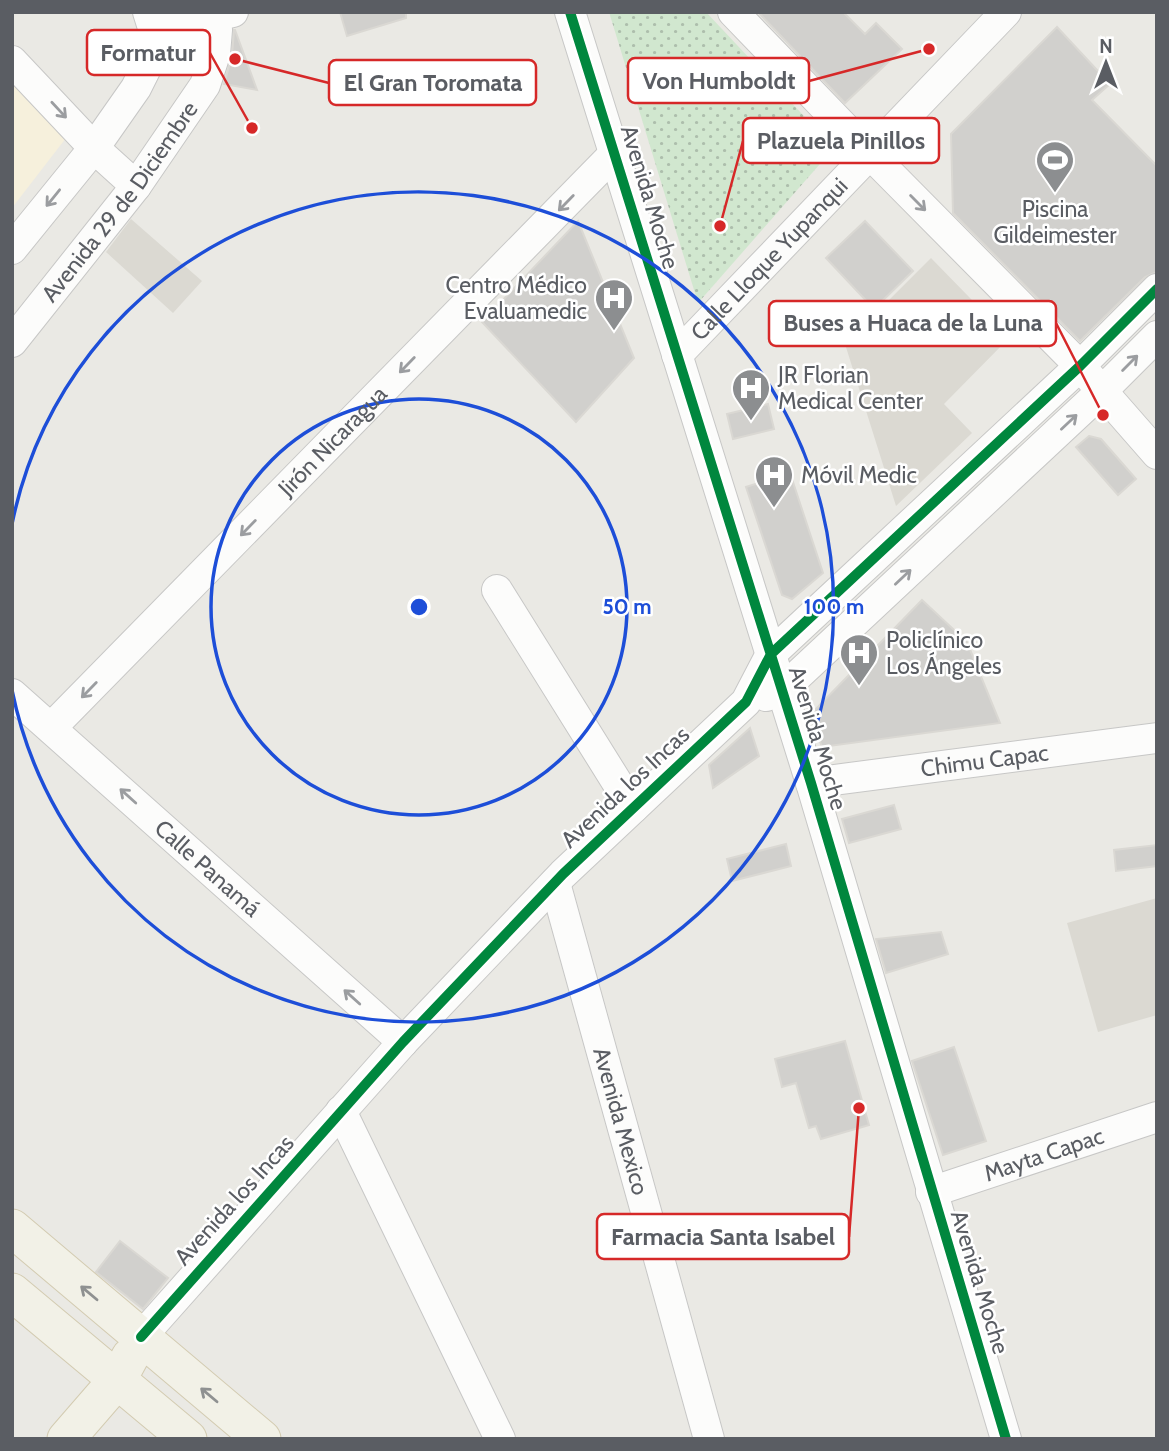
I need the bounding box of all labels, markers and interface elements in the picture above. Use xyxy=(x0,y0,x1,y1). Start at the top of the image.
north arrow xyxy=(1071,28,1141,98)
callout: Formatur xyxy=(87,30,210,75)
text: N xyxy=(1099,35,1113,58)
text: Formatur xyxy=(100,38,196,67)
callout: Von Humboldt xyxy=(628,58,809,103)
callout: El Gran Toromata xyxy=(329,60,536,105)
text: Von Humboldt xyxy=(643,66,795,95)
text: El Gran Toromata xyxy=(344,68,523,97)
street label: Avenida 29 de Diciembre xyxy=(35,96,204,307)
one-way arrow xyxy=(51,101,67,119)
callout: Plazuela Pinillos xyxy=(743,118,939,163)
street label: Avenida Moche xyxy=(615,122,685,272)
text: Plazuela Pinillos xyxy=(757,126,925,155)
sports icon: Piscina Gildeimester xyxy=(1034,139,1076,194)
street label: Calle Lloque Yupanqui xyxy=(685,172,853,346)
one-way arrow xyxy=(46,189,61,207)
one-way arrow xyxy=(558,194,575,211)
one-way arrow xyxy=(909,194,926,211)
place label: Piscina Gildeimester xyxy=(993,195,1117,249)
place label: Centro Médico Evaluamedic xyxy=(445,271,587,325)
hospital icon: Centro Médico Evaluamedic xyxy=(593,277,635,332)
callout: Buses a Huaca de la Luna xyxy=(769,301,1056,346)
text: Buses a Huaca de la Luna xyxy=(783,308,1043,337)
one-way arrow xyxy=(1121,355,1138,372)
one-way arrow xyxy=(399,356,416,373)
place label: JR Florian Medical Center xyxy=(777,361,924,415)
hospital icon: JR Florian Medical Center xyxy=(730,367,772,422)
street label: Jirón Nicaragua xyxy=(272,380,393,503)
one-way arrow xyxy=(1060,413,1077,430)
hospital icon: Móvil Medic xyxy=(753,454,795,509)
place label: Móvil Medic xyxy=(801,461,917,489)
one-way arrow xyxy=(240,519,257,536)
one-way arrow xyxy=(894,569,912,585)
text: 50 m xyxy=(602,594,652,619)
text: 100 m xyxy=(804,594,864,619)
centre of rings xyxy=(407,595,431,619)
place label: Policlínico Los Ángeles xyxy=(886,626,1002,680)
hospital icon: Policlínico Los Ángeles xyxy=(838,632,880,687)
street label: Avenida Moche xyxy=(783,663,853,813)
one-way arrow xyxy=(80,681,97,698)
street label: Avenida los Incas xyxy=(555,720,695,854)
street label: Chimu Capac xyxy=(919,738,1050,783)
one-way arrow xyxy=(119,788,137,804)
street label: Calle Panamá xyxy=(149,814,266,923)
one-way arrow xyxy=(344,988,361,1005)
street label: Avenida Mexico xyxy=(587,1044,655,1198)
street label: Mayta Capac xyxy=(981,1122,1107,1187)
street label: Avenida los Incas xyxy=(168,1129,300,1271)
street label: Avenida Moche xyxy=(945,1207,1015,1357)
callout: Farmacia Santa Isabel xyxy=(597,1214,849,1259)
text: Farmacia Santa Isabel xyxy=(611,1222,835,1251)
one-way arrow xyxy=(80,1285,98,1301)
one-way arrow xyxy=(201,1387,219,1403)

